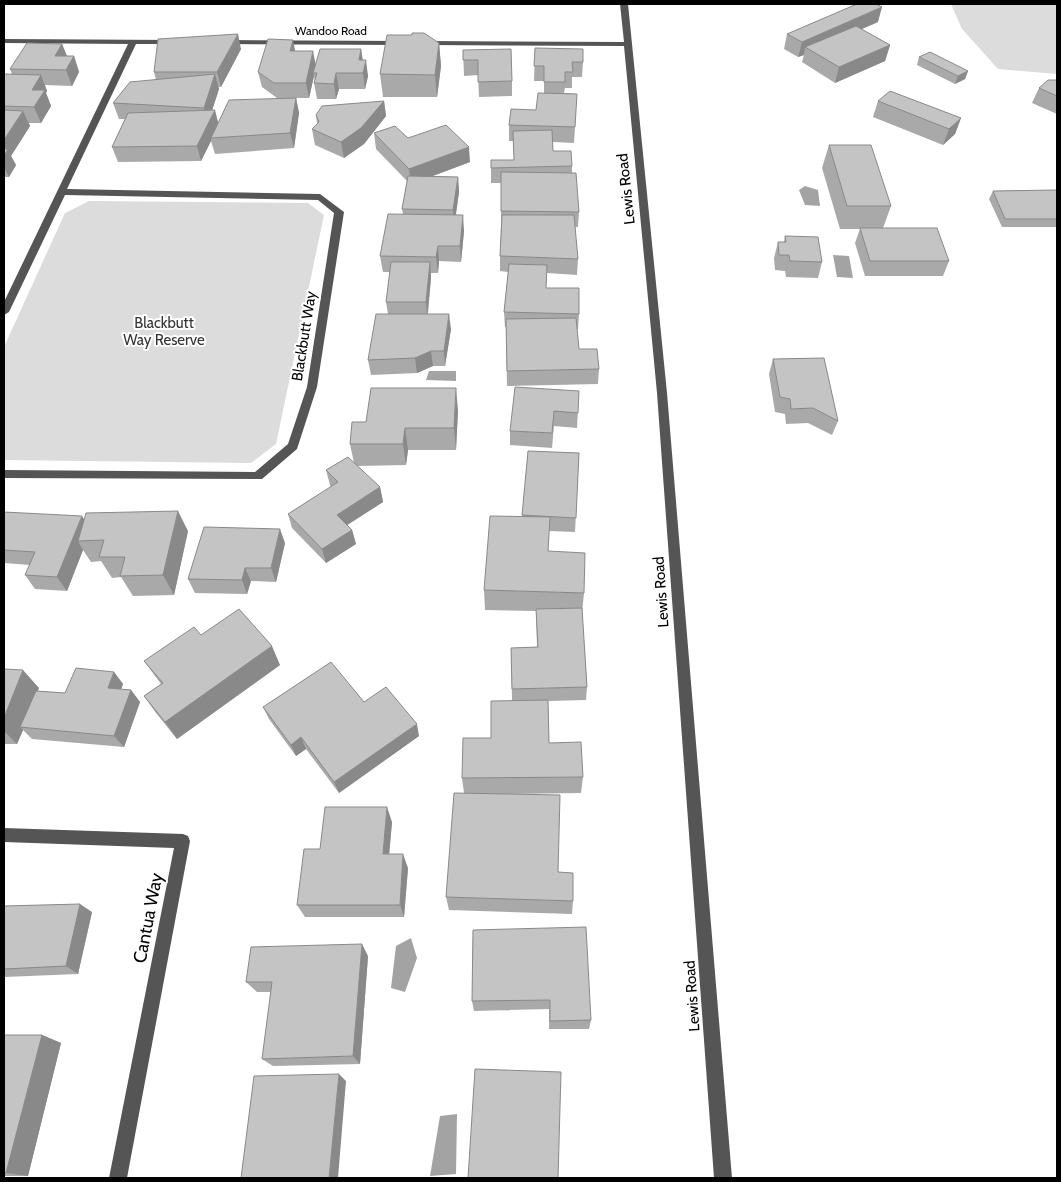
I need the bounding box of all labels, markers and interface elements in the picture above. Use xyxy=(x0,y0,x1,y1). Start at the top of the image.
street label: Wandoo Road xyxy=(295,23,367,38)
street label: Lewis Road xyxy=(613,153,639,225)
street label: Blackbutt Way xyxy=(288,289,320,382)
park label: Blackbutt Way Reserve xyxy=(123,314,205,349)
street label: Lewis Road xyxy=(650,556,672,628)
street label: Cantua Way xyxy=(128,871,168,965)
street label: Lewis Road xyxy=(681,960,703,1032)

